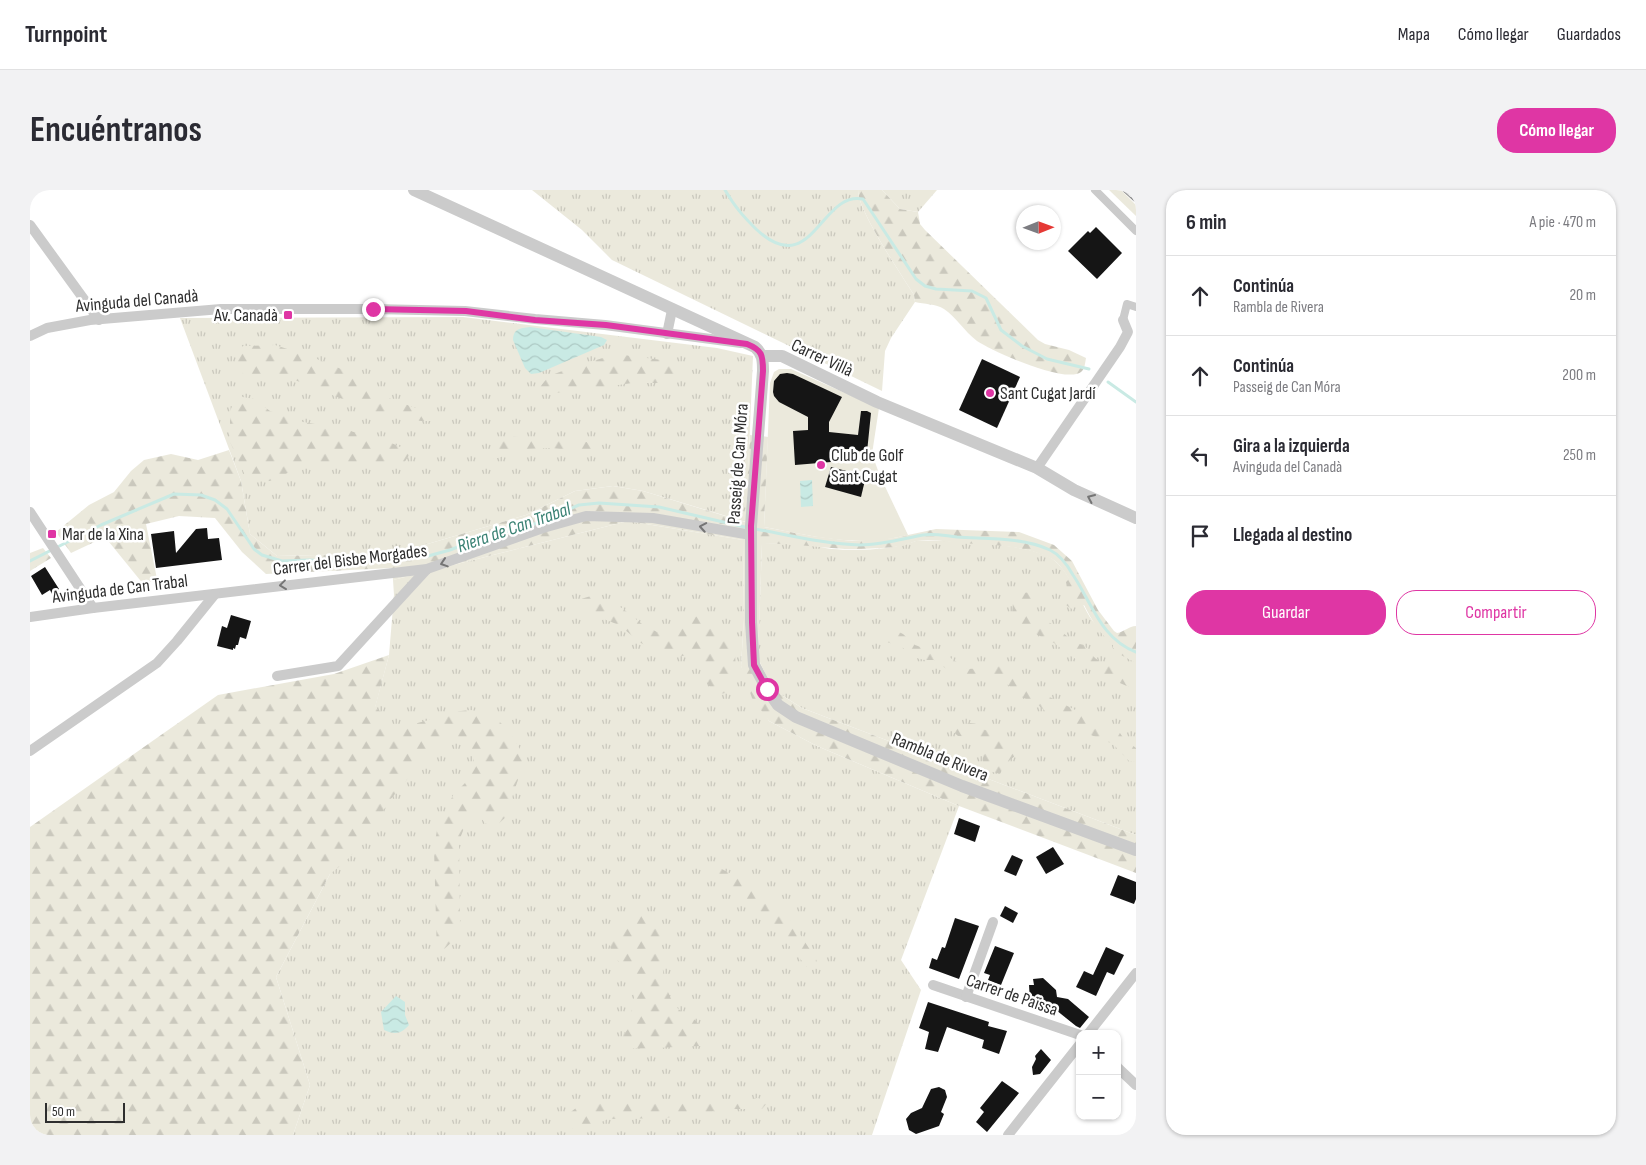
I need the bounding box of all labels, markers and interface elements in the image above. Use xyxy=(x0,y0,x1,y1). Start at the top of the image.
text: Turnpoint xyxy=(25,20,107,49)
text: Mapa xyxy=(1398,24,1430,45)
text: Cómo llegar xyxy=(1458,24,1529,45)
text: Guardados xyxy=(1557,24,1621,45)
button: Cómo llegar xyxy=(1497,108,1616,153)
text: Encuéntranos xyxy=(30,109,202,152)
north arrow xyxy=(1016,205,1061,250)
text: 6 min xyxy=(1186,210,1227,235)
text: A pie · 470 m xyxy=(1529,213,1596,232)
text: Continúa xyxy=(1233,275,1294,298)
icon: ahead xyxy=(1186,282,1214,310)
street label: Avinguda del Canadà xyxy=(74,285,199,317)
text: 20 m xyxy=(1569,286,1596,305)
route end xyxy=(362,298,385,321)
text: Rambla de Rivera xyxy=(1233,298,1324,317)
place label: Av. Canadà xyxy=(213,305,278,326)
marker: Av. Canadà xyxy=(282,309,294,321)
street label: Carrer Villà xyxy=(788,335,856,381)
text: Continúa xyxy=(1233,355,1294,378)
icon: ahead xyxy=(1186,362,1214,390)
text: 200 m xyxy=(1562,366,1596,385)
text: Passeig de Can Móra xyxy=(1233,378,1341,397)
place label: Sant Cugat Jardí xyxy=(1000,383,1096,404)
marker: Sant Cugat Jardí xyxy=(984,387,996,399)
street label: Passeig de Can Móra xyxy=(723,403,753,525)
text: Gira a la izquierda xyxy=(1233,435,1350,458)
icon: left xyxy=(1186,442,1214,470)
place label: Club de Golf Sant Cugat xyxy=(831,445,904,487)
text: 250 m xyxy=(1563,446,1596,465)
text: Avinguda del Canadà xyxy=(1233,458,1342,477)
marker: Club de Golf Sant Cugat xyxy=(815,459,827,471)
one-way arrow xyxy=(1087,493,1096,504)
water label: Riera de Can Trabal xyxy=(454,498,574,558)
one-way arrow xyxy=(699,522,707,532)
icon: arrive xyxy=(1186,522,1214,550)
place label: Mar de la Xina xyxy=(62,524,144,545)
text: Llegada al destino xyxy=(1233,524,1352,547)
marker: Mar de la Xina xyxy=(46,528,58,540)
street label: Carrer del Bisbe Morgades xyxy=(272,540,428,580)
one-way arrow xyxy=(440,557,449,567)
street label: Avinguda de Can Trabal xyxy=(50,570,189,608)
one-way arrow xyxy=(279,579,287,590)
button: Guardar xyxy=(1186,590,1386,635)
button: Compartir xyxy=(1396,590,1596,635)
route start xyxy=(756,678,779,701)
street label: Rambla de Rivera xyxy=(889,728,991,786)
street label: Carrer de Païssa xyxy=(963,970,1061,1020)
map controls xyxy=(1076,1030,1121,1120)
button: + xyxy=(1076,1030,1121,1075)
button: − xyxy=(1076,1075,1121,1120)
scale bar xyxy=(45,1100,125,1123)
text: 50 m xyxy=(52,1103,75,1120)

